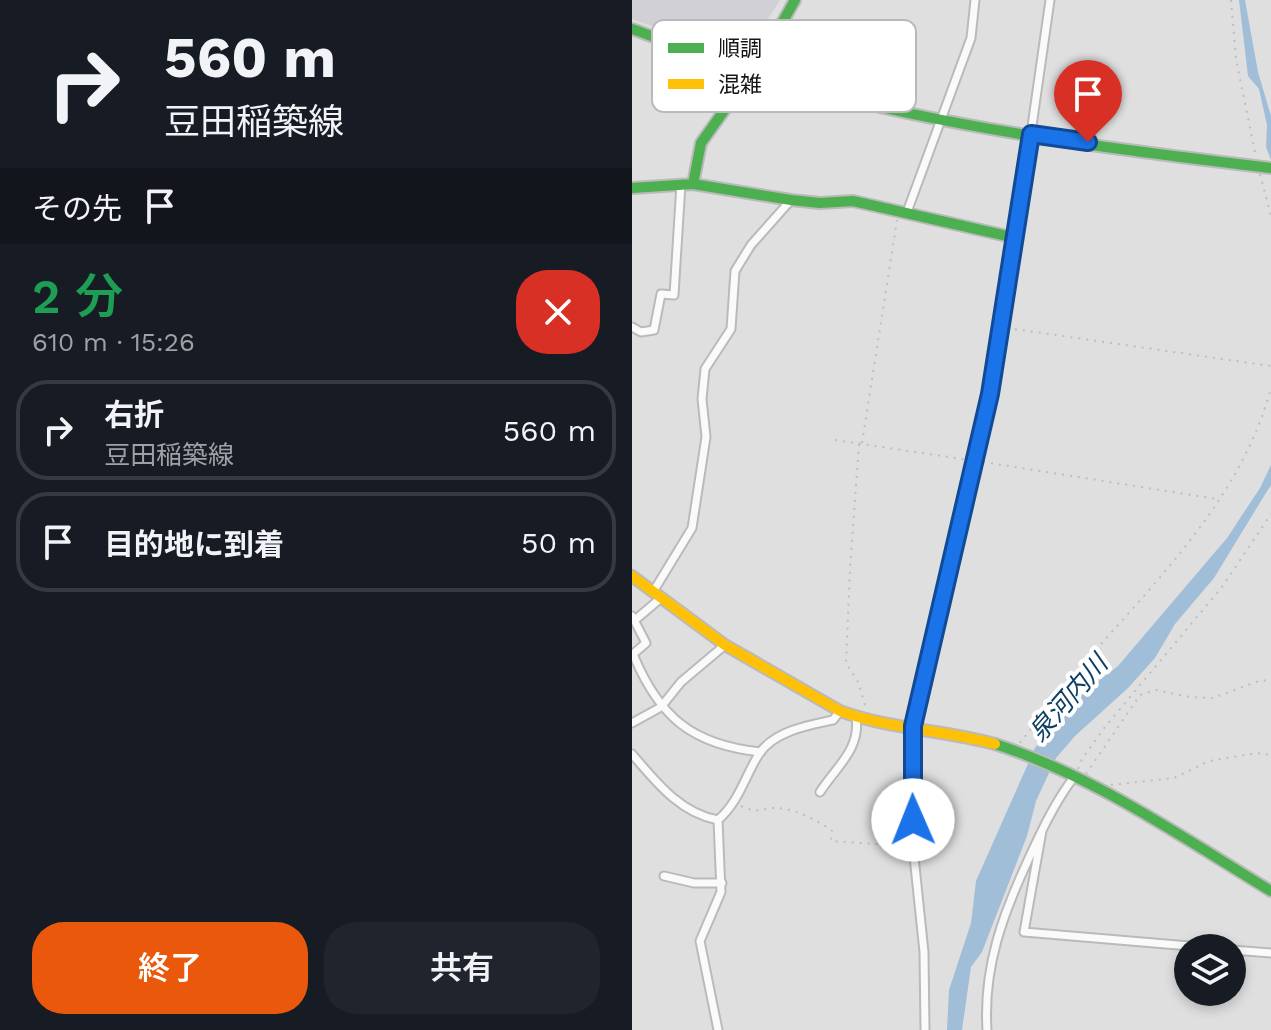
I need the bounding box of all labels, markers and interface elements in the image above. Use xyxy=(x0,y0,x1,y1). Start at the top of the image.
legend xyxy=(652,20,916,112)
text: 560 m xyxy=(164,25,336,91)
icon: right xyxy=(32,32,136,136)
text: 順調 xyxy=(718,36,762,61)
pin xyxy=(1054,60,1122,142)
text: 混雑 xyxy=(718,72,762,97)
icon: arrive xyxy=(1066,72,1110,116)
text: 豆田稲築線 xyxy=(164,101,344,143)
icon: arrive xyxy=(138,184,182,228)
text: その先 xyxy=(32,191,122,226)
text: 2 分 xyxy=(32,268,123,325)
button: close xyxy=(516,270,600,354)
text: 610 m · 15:26 xyxy=(32,327,195,357)
text: 右折 xyxy=(104,397,164,432)
icon: right xyxy=(36,408,80,452)
text: 560 m xyxy=(503,413,596,448)
text: 豆田稲築線 xyxy=(104,440,234,470)
icon: arrive xyxy=(36,520,80,564)
text: 50 m xyxy=(521,525,596,560)
text: 目的地に到着 xyxy=(104,527,284,562)
water label: 泉河内川 xyxy=(1023,647,1115,747)
position arrow xyxy=(871,778,955,862)
button: 終了 xyxy=(32,922,308,1014)
button: 共有 xyxy=(324,922,600,1014)
map controls xyxy=(1174,934,1246,1006)
button: layers xyxy=(1174,934,1246,1006)

